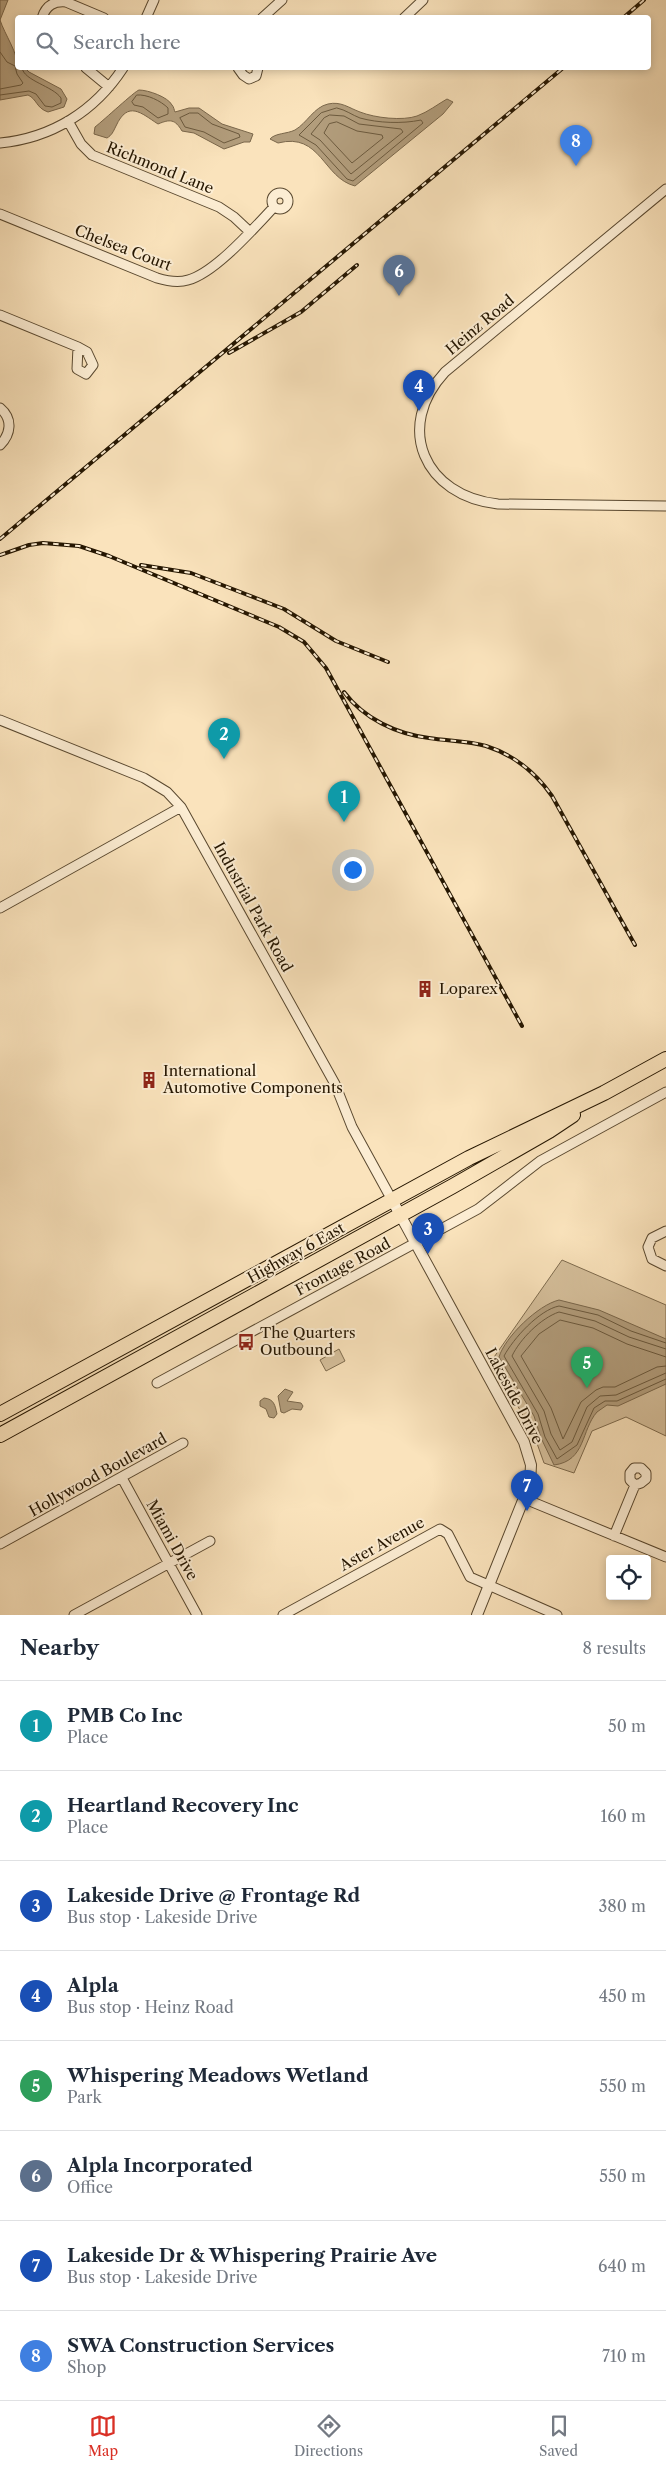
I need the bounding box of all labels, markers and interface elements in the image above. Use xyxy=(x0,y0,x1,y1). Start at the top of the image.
search box xyxy=(15,15,651,70)
icon: search xyxy=(33,29,61,57)
text: Search here xyxy=(73,31,181,54)
pin: 8 xyxy=(560,125,592,166)
street label: Richmond Lane xyxy=(104,137,217,198)
street label: Chelsea Court xyxy=(72,220,175,275)
pin: 6 xyxy=(383,255,415,296)
street label: Heinz Road xyxy=(442,290,518,359)
pin: 4 xyxy=(403,370,435,411)
pin: 2 xyxy=(208,718,240,759)
pin: 1 xyxy=(328,781,360,822)
street label: Industrial Park Road xyxy=(210,838,297,975)
your location xyxy=(340,857,366,883)
building icon: Loparex xyxy=(415,979,435,999)
place label: Loparex xyxy=(439,979,498,998)
place label: International Automotive Components xyxy=(162,1061,343,1097)
building icon: International Automotive Components xyxy=(139,1070,159,1090)
pin: 3 xyxy=(412,1213,444,1254)
street label: Highway 6 East xyxy=(244,1218,348,1287)
street label: Frontage Road xyxy=(292,1234,394,1300)
place label: The Quarters Outbound xyxy=(260,1323,356,1359)
bus stop icon: The Quarters Outbound xyxy=(236,1332,256,1352)
street label: Lakeside Drive xyxy=(481,1345,548,1447)
pin: 5 xyxy=(571,1347,603,1388)
street label: Hollywood Boulevard xyxy=(25,1429,170,1520)
pin: 7 xyxy=(511,1470,543,1511)
street label: Miami Drive xyxy=(143,1496,202,1583)
street label: Aster Avenue xyxy=(335,1512,427,1575)
map controls xyxy=(606,1555,651,1600)
button: locate xyxy=(606,1555,651,1600)
text: Nearby xyxy=(20,1635,99,1660)
text: 8 results xyxy=(583,1638,646,1658)
text: PMB Co Inc xyxy=(67,1704,183,1727)
text: 1 xyxy=(32,1716,40,1736)
text: 50 m xyxy=(608,1716,646,1736)
text: Place xyxy=(67,1727,108,1747)
text: Heartland Recovery Inc xyxy=(67,1794,299,1817)
text: 2 xyxy=(31,1806,41,1826)
text: 160 m xyxy=(601,1806,646,1826)
text: Place xyxy=(67,1817,108,1837)
text: Lakeside Drive @ Frontage Rd xyxy=(67,1884,360,1907)
text: 3 xyxy=(31,1896,41,1916)
text: 380 m xyxy=(598,1896,646,1916)
text: Bus stop · Lakeside Drive xyxy=(67,1907,257,1927)
text: Alpla xyxy=(67,1974,119,1997)
text: 4 xyxy=(31,1986,41,2006)
text: 450 m xyxy=(599,1986,646,2006)
text: Bus stop · Heinz Road xyxy=(67,1997,234,2017)
text: Whispering Meadows Wetland xyxy=(67,2064,369,2087)
text: 5 xyxy=(32,2076,40,2096)
text: 550 m xyxy=(599,2076,646,2096)
text: Park xyxy=(67,2087,102,2107)
text: Alpla Incorporated xyxy=(67,2154,253,2177)
text: 6 xyxy=(31,2166,41,2186)
text: 550 m xyxy=(599,2166,646,2186)
text: Office xyxy=(67,2177,113,2197)
text: Lakeside Dr & Whispering Prairie Ave xyxy=(67,2244,437,2267)
text: 7 xyxy=(32,2256,40,2276)
text: 640 m xyxy=(598,2256,646,2276)
text: Bus stop · Lakeside Drive xyxy=(67,2267,257,2287)
text: SWA Construction Services xyxy=(67,2334,334,2357)
text: 8 xyxy=(31,2346,41,2366)
text: 710 m xyxy=(602,2346,646,2366)
text: Shop xyxy=(67,2357,106,2377)
tab: Map xyxy=(88,2412,118,2460)
tab: Directions xyxy=(294,2412,363,2460)
tab: Saved xyxy=(539,2412,578,2460)

